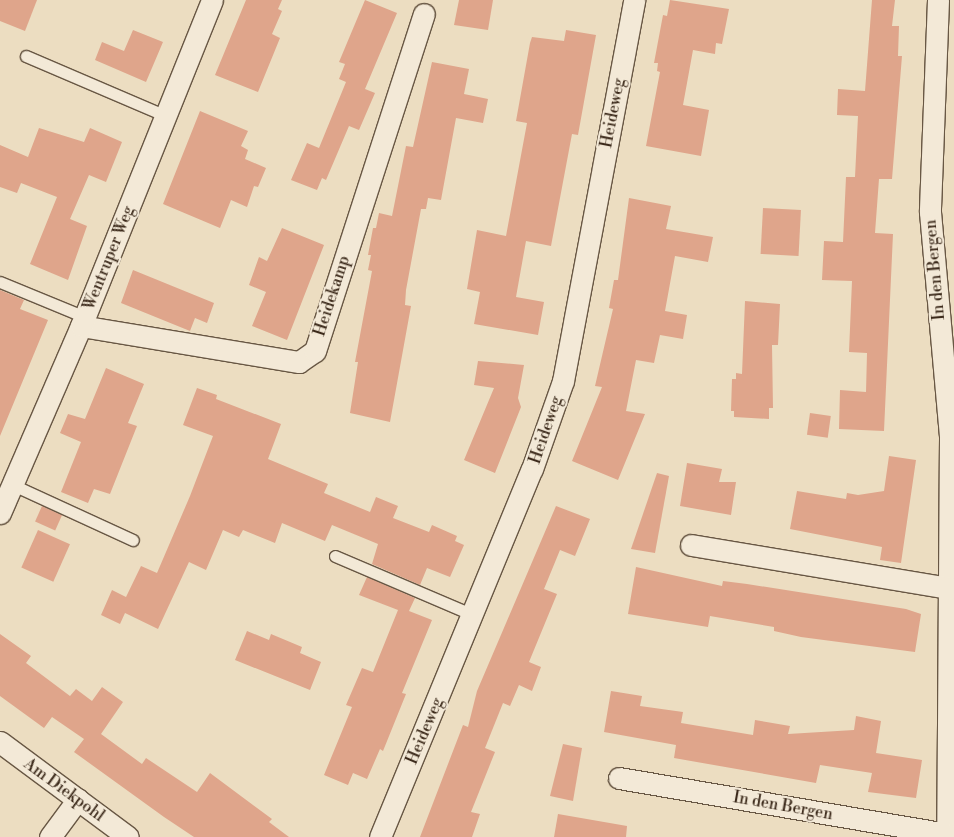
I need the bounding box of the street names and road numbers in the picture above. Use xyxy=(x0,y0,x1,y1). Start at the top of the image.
street label: Heideweg xyxy=(597,77,629,149)
street label: Wentruper Weg xyxy=(79,203,139,313)
street label: In den Bergen xyxy=(921,219,949,321)
street label: Heidekamp xyxy=(310,253,354,339)
street label: Heideweg xyxy=(525,393,567,467)
street label: Heideweg xyxy=(402,695,448,767)
street label: Am Diekpohl xyxy=(20,754,108,826)
street label: In den Bergen xyxy=(732,788,834,824)

